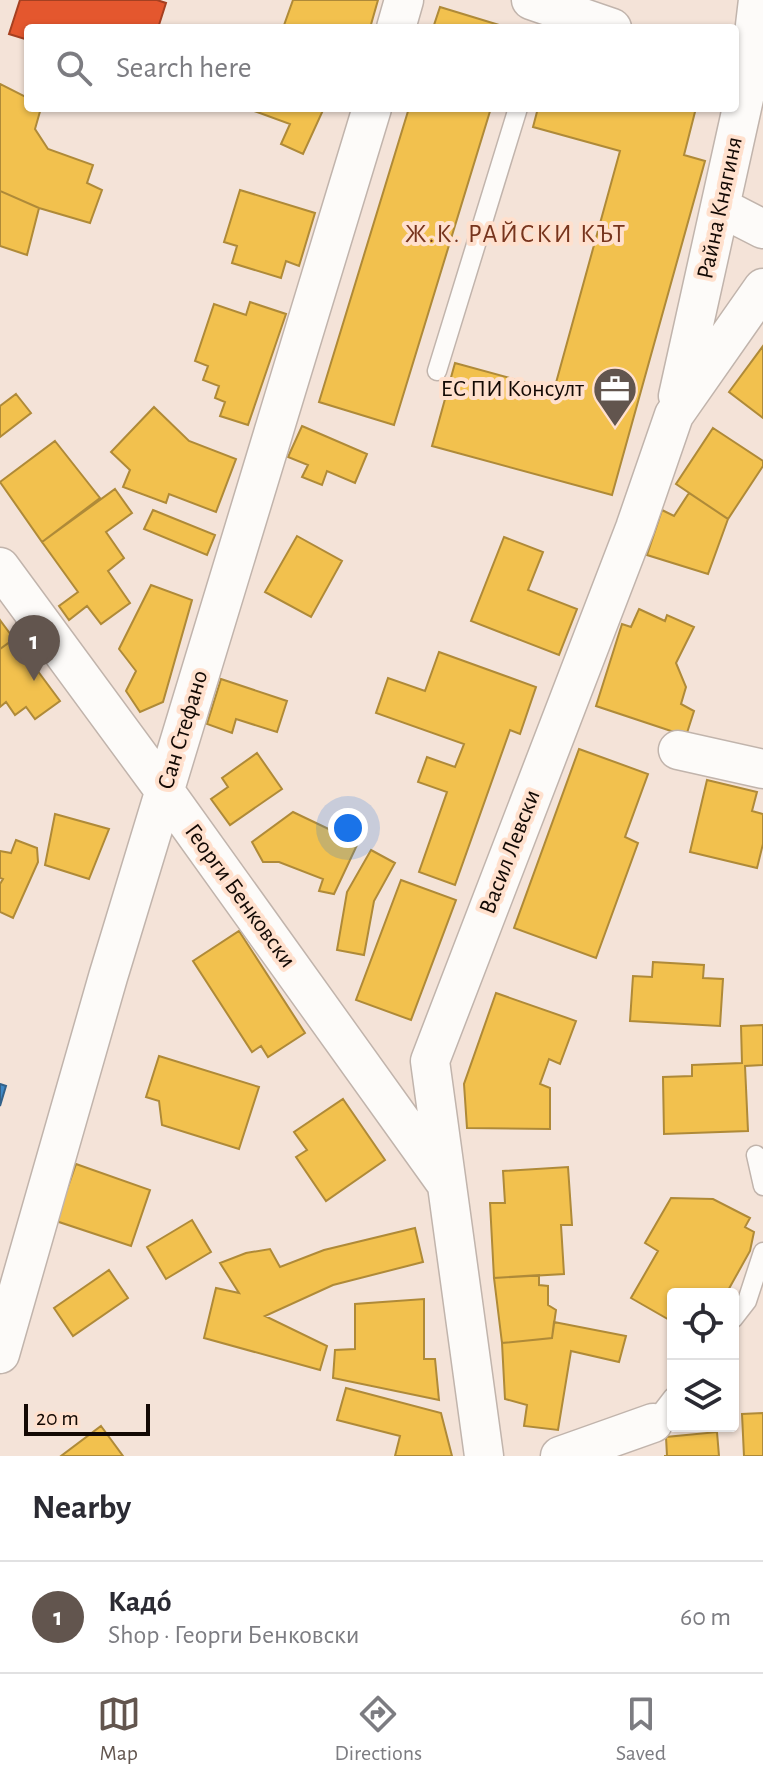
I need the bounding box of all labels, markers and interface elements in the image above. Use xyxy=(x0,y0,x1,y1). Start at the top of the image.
search box xyxy=(24,24,739,112)
icon: search xyxy=(52,46,96,90)
text: Search here xyxy=(116,53,252,83)
street label: Райна Княгиня xyxy=(693,135,747,281)
district label: Ж.К. РАЙСКИ КЪТ xyxy=(405,221,627,247)
office icon: ЕС ПИ Консулт xyxy=(591,365,639,428)
place label: ЕС ПИ Консулт xyxy=(441,377,584,401)
pin: 1 xyxy=(8,615,60,681)
street label: Сан Стефано xyxy=(154,668,212,792)
street label: Васил Левски xyxy=(475,787,545,917)
your location xyxy=(328,808,368,848)
street label: Георги Бенковски xyxy=(180,820,300,972)
map controls xyxy=(667,1288,739,1432)
button: locate xyxy=(667,1288,739,1360)
button: layers xyxy=(667,1360,739,1432)
scale bar xyxy=(24,1400,150,1436)
text: 20 m xyxy=(36,1407,79,1429)
text: Nearby xyxy=(32,1491,131,1525)
text: Кадó xyxy=(108,1587,172,1617)
text: 1 xyxy=(53,1604,63,1630)
text: 60 m xyxy=(680,1604,731,1630)
text: Shop · Георги Бенковски xyxy=(108,1622,360,1648)
tab: Map xyxy=(97,1692,141,1766)
tab: Directions xyxy=(334,1692,422,1766)
tab: Saved xyxy=(616,1692,666,1766)

